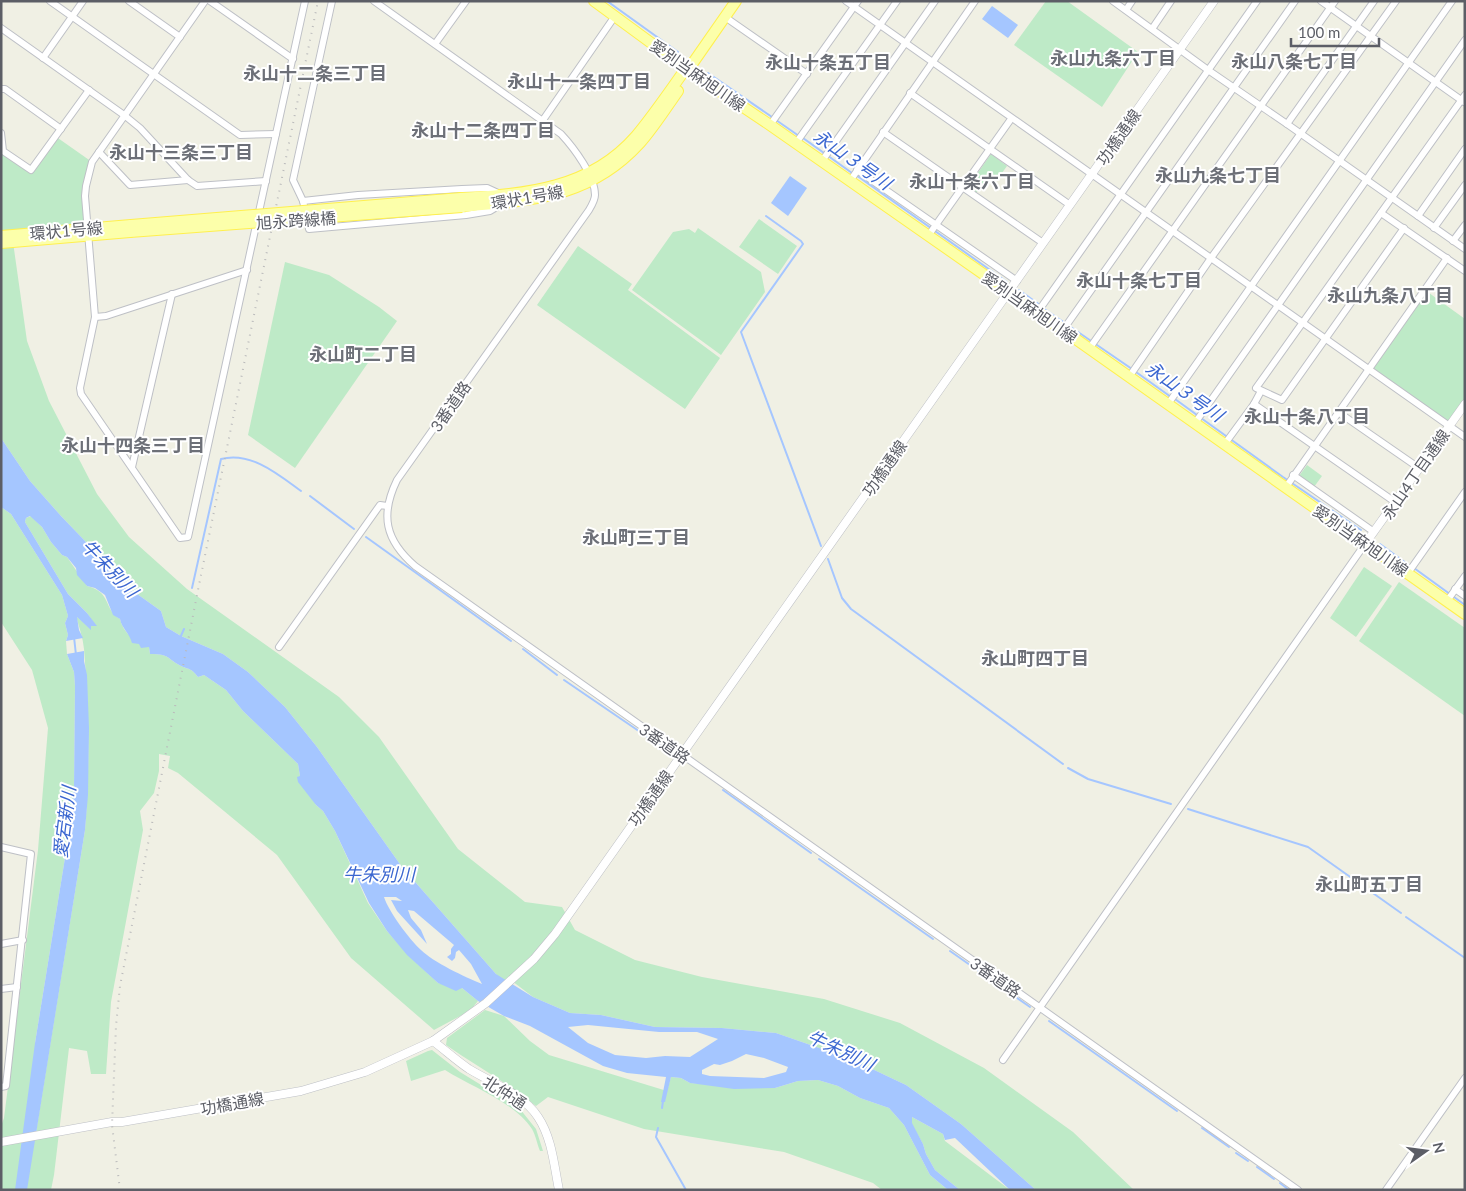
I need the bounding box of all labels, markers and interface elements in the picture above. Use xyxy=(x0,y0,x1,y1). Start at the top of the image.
scale bar xyxy=(1291,15,1378,47)
text: 100 m xyxy=(1298,23,1340,41)
street label: 愛別当麻旭川線 xyxy=(647,35,749,115)
district label: 永山九条六丁目 xyxy=(1050,47,1176,69)
district label: 永山八条七丁目 xyxy=(1231,50,1357,72)
district label: 永山十条五丁目 xyxy=(765,51,891,73)
district label: 永山十二条三丁目 xyxy=(243,62,387,84)
district label: 永山十一条四丁目 xyxy=(507,70,651,92)
street label: 功橋通線 xyxy=(1092,105,1144,169)
district label: 永山十二条四丁目 xyxy=(411,119,555,141)
water label: 永山３号川 xyxy=(810,124,898,195)
district label: 永山十三条三丁目 xyxy=(109,141,253,163)
district label: 永山九条七丁目 xyxy=(1155,164,1281,186)
district label: 永山十条六丁目 xyxy=(909,170,1035,192)
street label: 環状1号線 xyxy=(489,181,565,213)
street label: 旭永跨線橋 xyxy=(255,208,337,232)
street label: 環状1号線 xyxy=(29,217,103,243)
street label: 愛別当麻旭川線 xyxy=(979,267,1081,347)
district label: 永山十条七丁目 xyxy=(1076,269,1202,291)
district label: 永山九条八丁目 xyxy=(1327,284,1453,306)
district label: 永山町二丁目 xyxy=(309,343,417,365)
water label: 永山３号川 xyxy=(1142,356,1230,427)
street label: 3番道路 xyxy=(426,377,474,435)
district label: 永山十条八丁目 xyxy=(1244,405,1370,427)
street label: 永山4丁目通線 xyxy=(1377,425,1453,523)
district label: 永山十四条三丁目 xyxy=(61,434,205,456)
street label: 功橋通線 xyxy=(858,436,910,500)
street label: 愛別当麻旭川線 xyxy=(1310,500,1412,580)
district label: 永山町三丁目 xyxy=(582,526,690,548)
water label: 牛朱別川 xyxy=(77,534,144,603)
district label: 永山町四丁目 xyxy=(981,647,1089,669)
street label: 3番道路 xyxy=(636,719,694,767)
street label: 功橋通線 xyxy=(624,766,676,830)
water label: 愛宕新川 xyxy=(49,783,80,859)
water label: 牛朱別川 xyxy=(343,863,417,885)
district label: 永山町五丁目 xyxy=(1315,873,1423,895)
street label: 3番道路 xyxy=(967,953,1025,1001)
water label: 牛朱別川 xyxy=(804,1025,880,1076)
street label: 北仲通 xyxy=(480,1071,530,1113)
street label: 功橋通線 xyxy=(199,1088,265,1118)
north arrow xyxy=(1401,1126,1451,1176)
text: N xyxy=(1430,1140,1449,1155)

